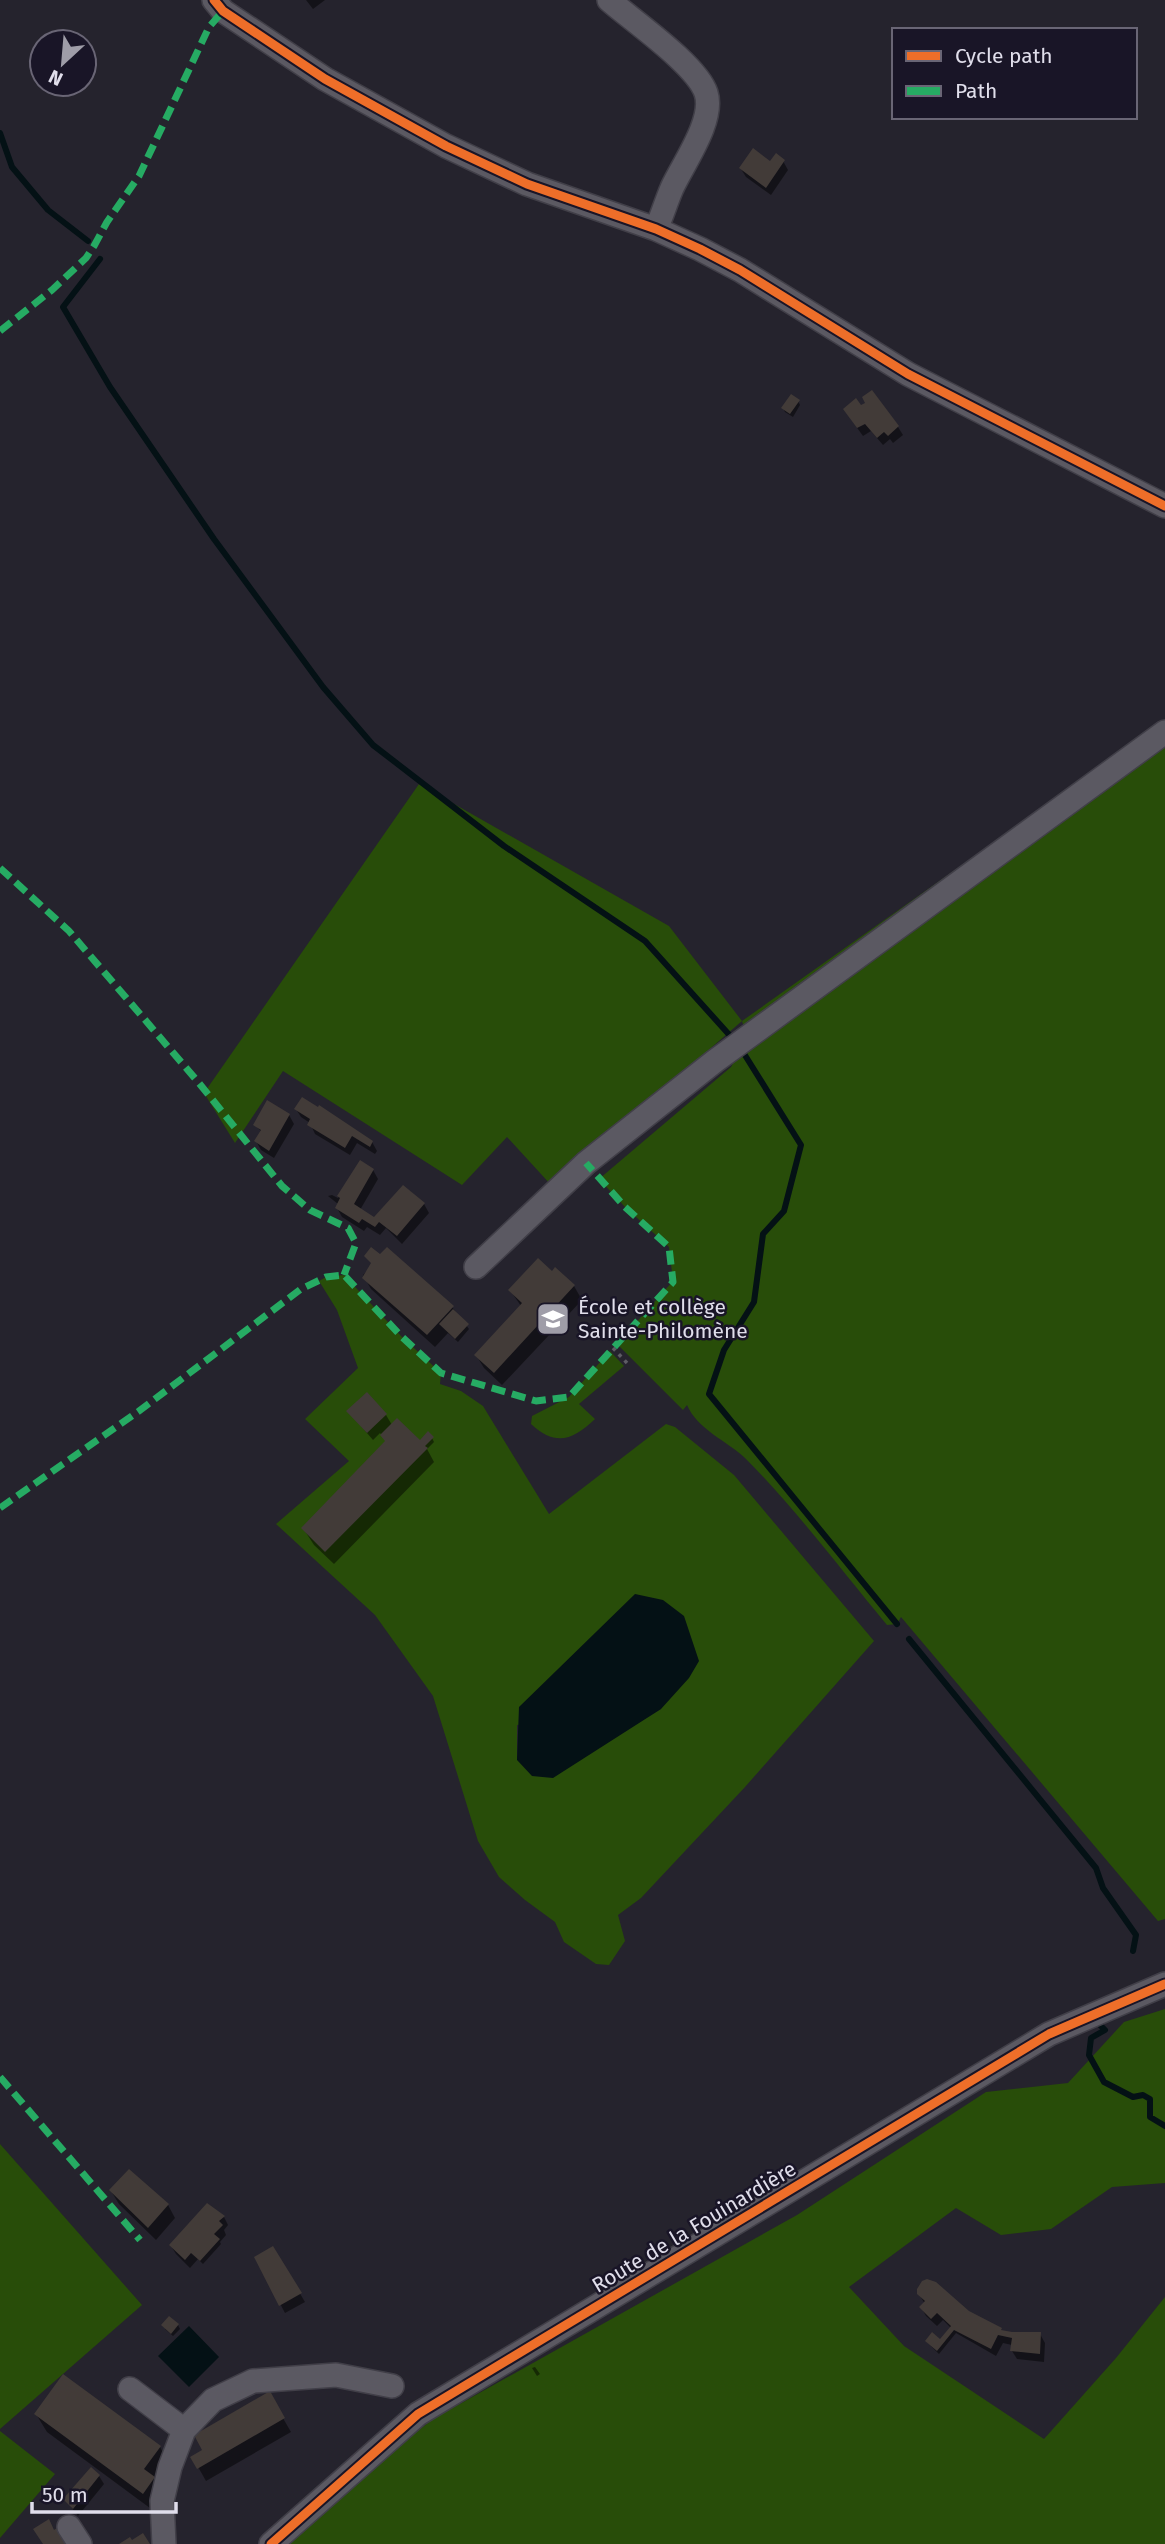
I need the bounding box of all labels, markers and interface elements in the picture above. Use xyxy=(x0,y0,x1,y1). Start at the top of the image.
north arrow xyxy=(28,28,98,98)
legend xyxy=(892,28,1137,119)
text: Cycle path xyxy=(955,43,1053,69)
text: N xyxy=(45,65,66,91)
text: Path xyxy=(955,78,997,104)
place label: École et collège Sainte-Philomène xyxy=(578,1294,748,1344)
school or university icon: École et collège Sainte-Philomène xyxy=(534,1300,572,1338)
street label: Route de la Fouinardière xyxy=(587,2156,801,2298)
scale bar xyxy=(32,2470,175,2514)
text: 50 m xyxy=(42,2482,88,2508)

